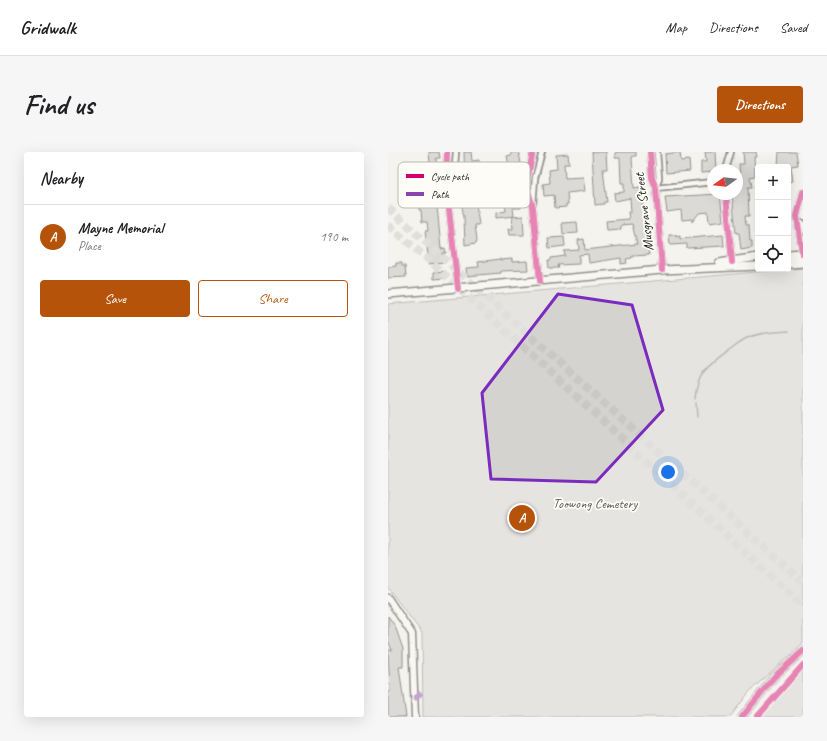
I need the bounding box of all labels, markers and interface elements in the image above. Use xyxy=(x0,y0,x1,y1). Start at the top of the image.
text: Gridwalk xyxy=(20,16,76,40)
text: Map xyxy=(666,19,687,36)
text: Directions xyxy=(709,19,758,36)
text: Saved xyxy=(780,19,807,36)
button: Directions xyxy=(717,86,803,123)
text: Find us xyxy=(24,87,94,122)
legend xyxy=(398,162,530,208)
north arrow xyxy=(707,164,743,200)
map controls xyxy=(755,164,791,272)
button: + xyxy=(755,164,791,200)
text: Nearby xyxy=(40,168,83,189)
text: Cycle path xyxy=(431,169,470,183)
street label: Musgrave Street xyxy=(631,171,657,252)
text: Path xyxy=(431,187,450,201)
button: − xyxy=(755,200,791,236)
text: Mayne Memorial xyxy=(78,219,163,238)
text: A xyxy=(50,229,56,245)
text: 190 m xyxy=(320,229,348,245)
button: locate xyxy=(755,236,791,272)
text: Place xyxy=(78,238,101,254)
button: Save xyxy=(40,280,190,317)
button: Share xyxy=(198,280,348,317)
your location xyxy=(658,462,678,482)
park label: Toowong Cemetery xyxy=(553,495,638,512)
pin: A xyxy=(509,503,535,533)

